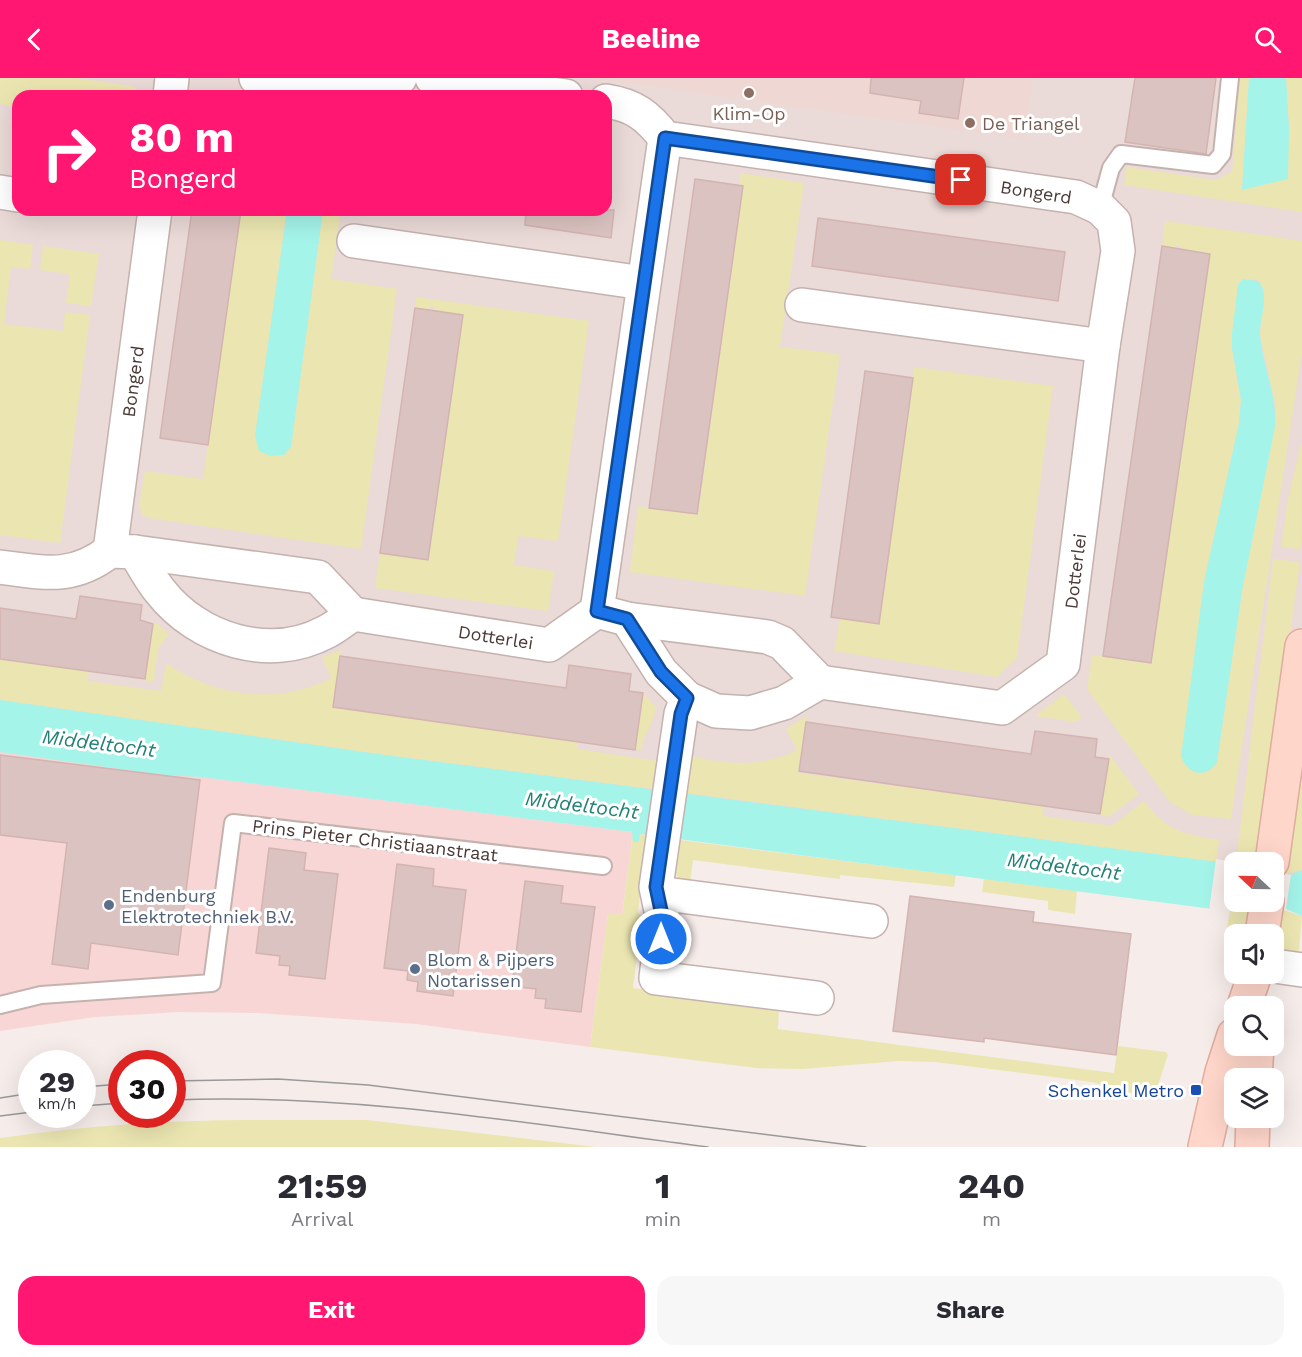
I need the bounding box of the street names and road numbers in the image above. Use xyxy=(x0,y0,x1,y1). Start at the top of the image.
street label: Bongerd xyxy=(999,176,1073,208)
street label: Bongerd xyxy=(117,344,147,419)
street label: Dotterlei xyxy=(1060,532,1090,610)
street label: Dotterlei xyxy=(457,620,535,653)
street label: Prins Pieter Christiaanstraat xyxy=(251,815,500,866)

